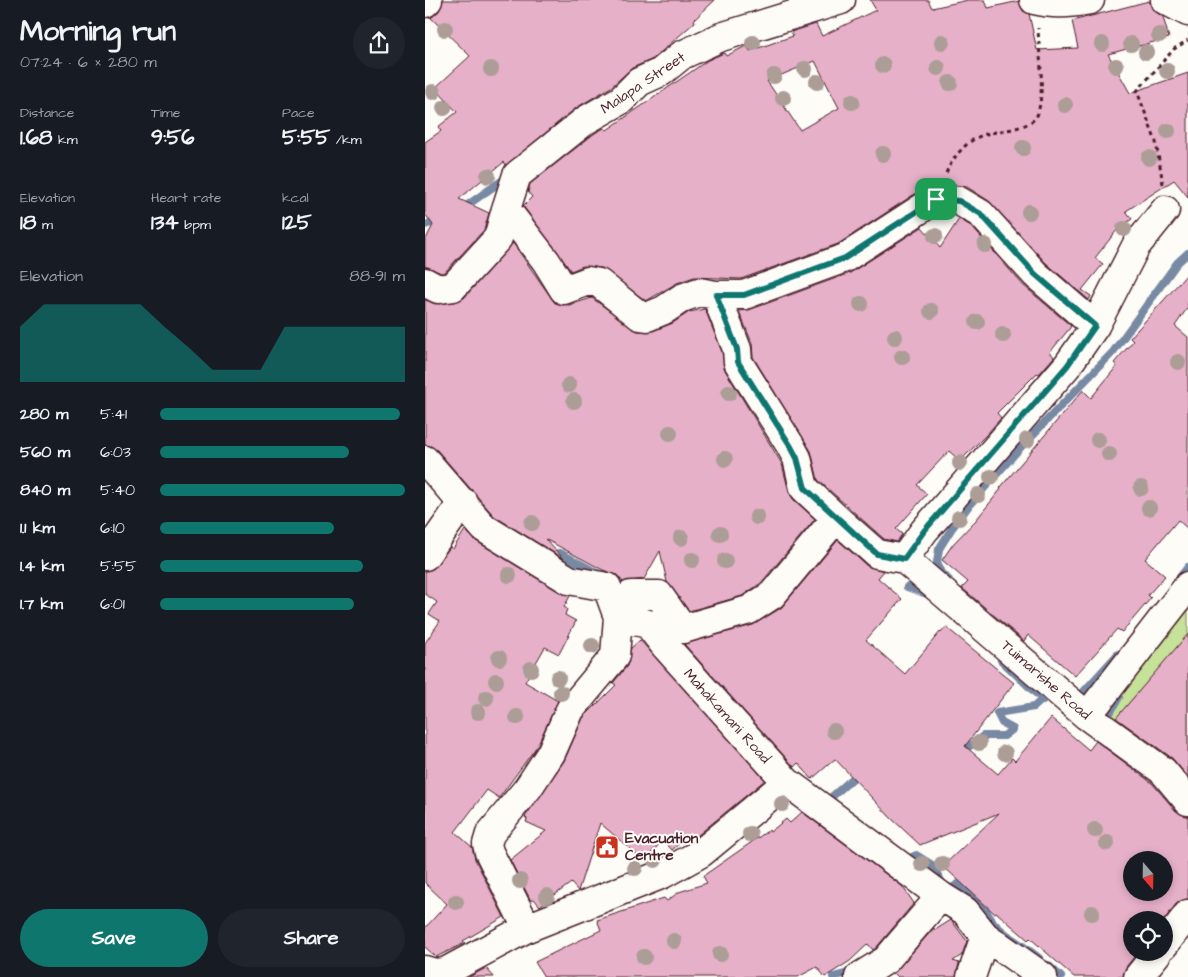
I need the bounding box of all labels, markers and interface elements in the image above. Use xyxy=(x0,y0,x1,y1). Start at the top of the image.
text: Morning run xyxy=(20,12,176,51)
button: share xyxy=(353,17,405,69)
street label: Malapa Street xyxy=(596,47,690,119)
text: 07:24 · 6 × 280 m xyxy=(20,51,157,73)
text: Distance xyxy=(20,103,74,123)
text: Time xyxy=(151,103,180,123)
text: Pace xyxy=(282,103,314,123)
text: 1.68 xyxy=(20,123,52,152)
text: 9:56 xyxy=(151,123,195,152)
text: 5:55 xyxy=(282,123,330,152)
text: km xyxy=(52,130,78,150)
text: /km xyxy=(330,130,362,150)
pin xyxy=(915,178,957,220)
icon: arrive xyxy=(922,185,950,213)
text: Elevation xyxy=(20,188,75,208)
text: Heart rate xyxy=(151,188,221,208)
text: kcal xyxy=(282,188,309,208)
text: 18 xyxy=(20,208,36,237)
text: 134 xyxy=(151,208,179,237)
text: 125 xyxy=(282,208,312,237)
text: m xyxy=(36,215,53,235)
text: bpm xyxy=(179,215,211,235)
text: Elevation xyxy=(20,265,83,287)
text: 88–91 m xyxy=(349,265,405,287)
text: 280 m xyxy=(20,403,68,425)
text: 5:41 xyxy=(100,403,127,425)
text: 560 m xyxy=(20,441,70,463)
text: 6:03 xyxy=(100,441,131,463)
text: 840 m xyxy=(20,479,70,501)
text: 5:40 xyxy=(100,479,135,501)
text: 1.1 km xyxy=(20,517,55,539)
text: 6:10 xyxy=(100,517,125,539)
text: 1.4 km xyxy=(20,555,64,577)
text: 5:55 xyxy=(100,555,137,577)
text: 1.7 km xyxy=(20,593,63,615)
text: 6:01 xyxy=(100,593,125,615)
street label: Tuimarishe Road xyxy=(997,635,1096,725)
street label: Mahakamani Road xyxy=(679,664,776,768)
place label: Evacuation Centre xyxy=(625,828,699,866)
public building icon: Evacuation Centre xyxy=(594,834,620,860)
north arrow xyxy=(1123,851,1173,901)
map controls xyxy=(1123,851,1173,961)
button: Save xyxy=(20,909,208,967)
button: Share xyxy=(218,909,405,967)
button: locate xyxy=(1123,911,1173,961)

